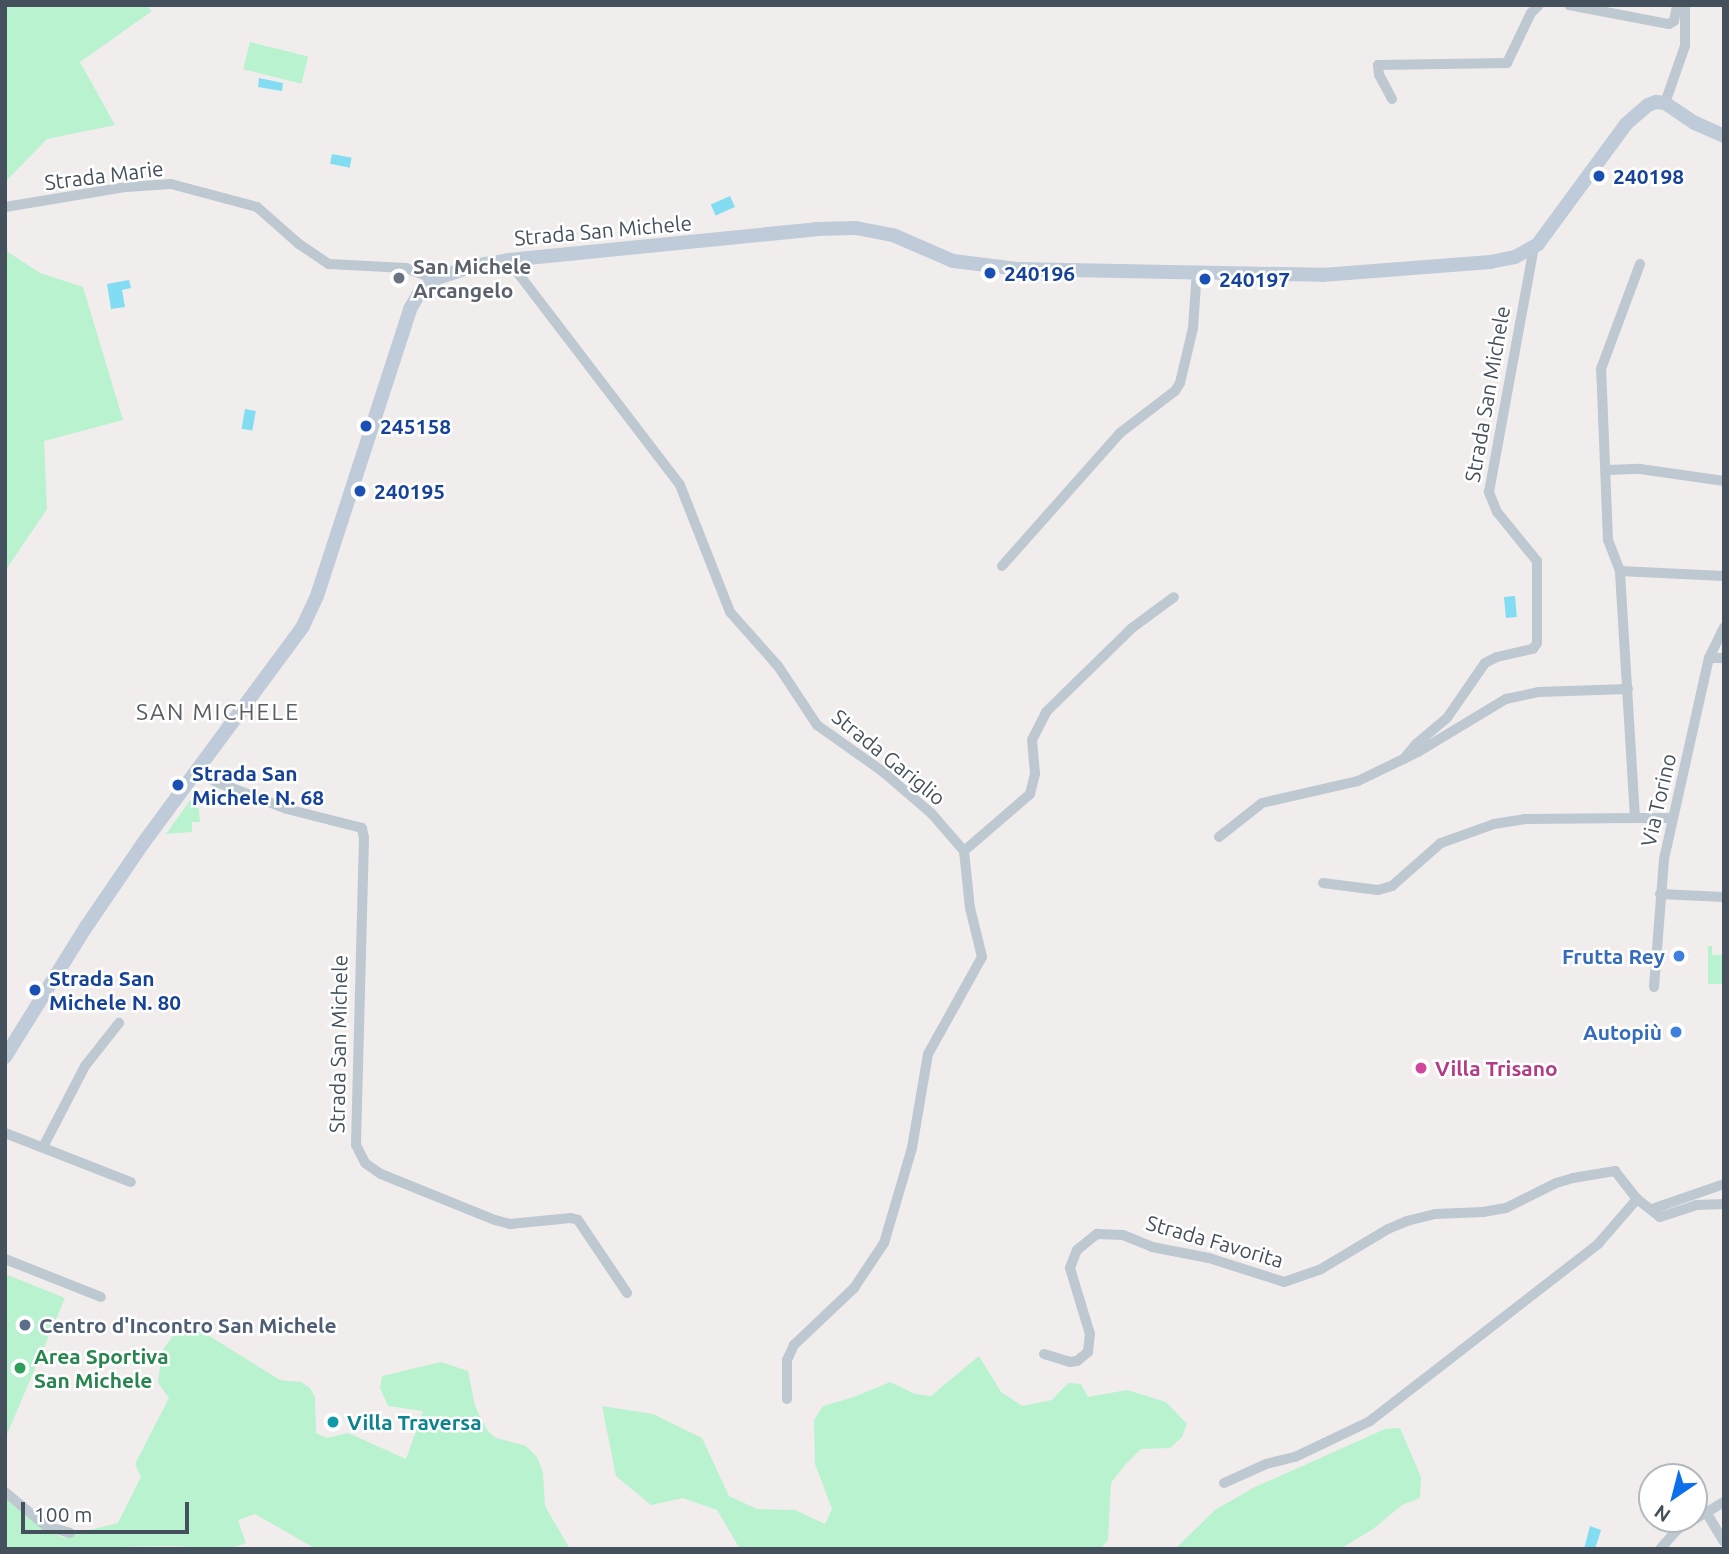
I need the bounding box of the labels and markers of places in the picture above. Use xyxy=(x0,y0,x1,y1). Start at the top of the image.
place label: 240198 xyxy=(1613,163,1684,189)
marker: 240198 xyxy=(1591,168,1607,184)
place label: San Michele Arcangelo xyxy=(413,253,531,303)
place label: 240196 xyxy=(1004,260,1075,286)
marker: 240196 xyxy=(982,265,998,281)
place label: 240197 xyxy=(1219,266,1290,292)
marker: San Michele Arcangelo xyxy=(391,270,407,286)
marker: 240197 xyxy=(1197,271,1213,287)
place label: 245158 xyxy=(380,413,451,439)
marker: 245158 xyxy=(358,418,374,434)
place label: 240195 xyxy=(374,478,445,504)
marker: 240195 xyxy=(352,483,368,499)
place label: Strada San Michele N. 68 xyxy=(192,760,324,810)
marker: Strada San Michele N. 68 xyxy=(170,777,186,793)
place label: Frutta Rey xyxy=(1562,943,1665,969)
marker: Frutta Rey xyxy=(1671,948,1687,964)
place label: Strada San Michele N. 80 xyxy=(49,965,181,1015)
marker: Strada San Michele N. 80 xyxy=(27,982,43,998)
place label: Autopiù xyxy=(1583,1019,1662,1045)
marker: Autopiù xyxy=(1668,1024,1684,1040)
place label: Villa Trisano xyxy=(1435,1055,1558,1081)
marker: Villa Trisano xyxy=(1413,1060,1429,1076)
place label: Centro d'Incontro San Michele xyxy=(39,1312,337,1338)
marker: Centro d'Incontro San Michele xyxy=(17,1317,33,1333)
place label: Area Sportiva San Michele xyxy=(34,1343,169,1393)
marker: Area Sportiva San Michele xyxy=(12,1360,28,1376)
place label: Villa Traversa xyxy=(347,1409,482,1435)
marker: Villa Traversa xyxy=(325,1414,341,1430)

